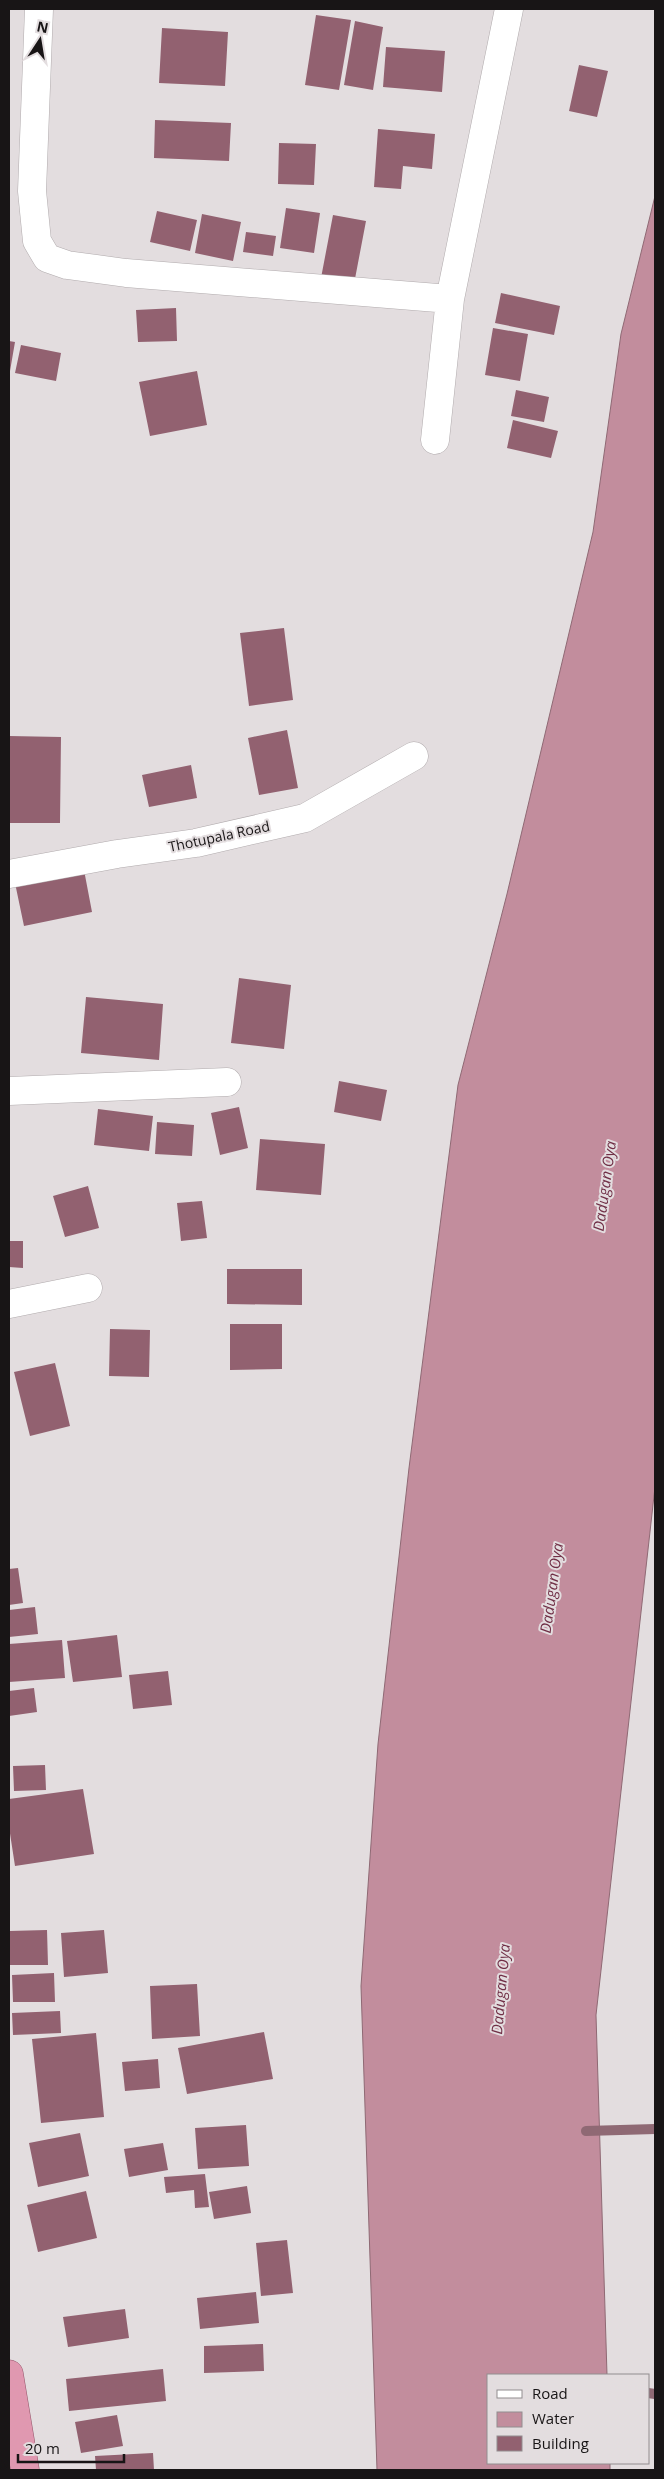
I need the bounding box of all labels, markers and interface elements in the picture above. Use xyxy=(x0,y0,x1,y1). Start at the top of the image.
north arrow xyxy=(15,15,65,65)
text: N xyxy=(35,16,50,37)
street label: Thotupala Road xyxy=(167,816,271,856)
water label: Dadugan Oya xyxy=(588,1139,620,1232)
water label: Dadugan Oya xyxy=(535,1541,567,1634)
water label: Dadugan Oya xyxy=(486,1942,514,2035)
legend xyxy=(487,2374,649,2464)
text: Road xyxy=(532,2383,568,2403)
text: Water xyxy=(532,2408,574,2428)
scale bar xyxy=(18,2432,124,2464)
text: Building xyxy=(532,2433,589,2453)
text: 20 m xyxy=(25,2438,60,2458)

